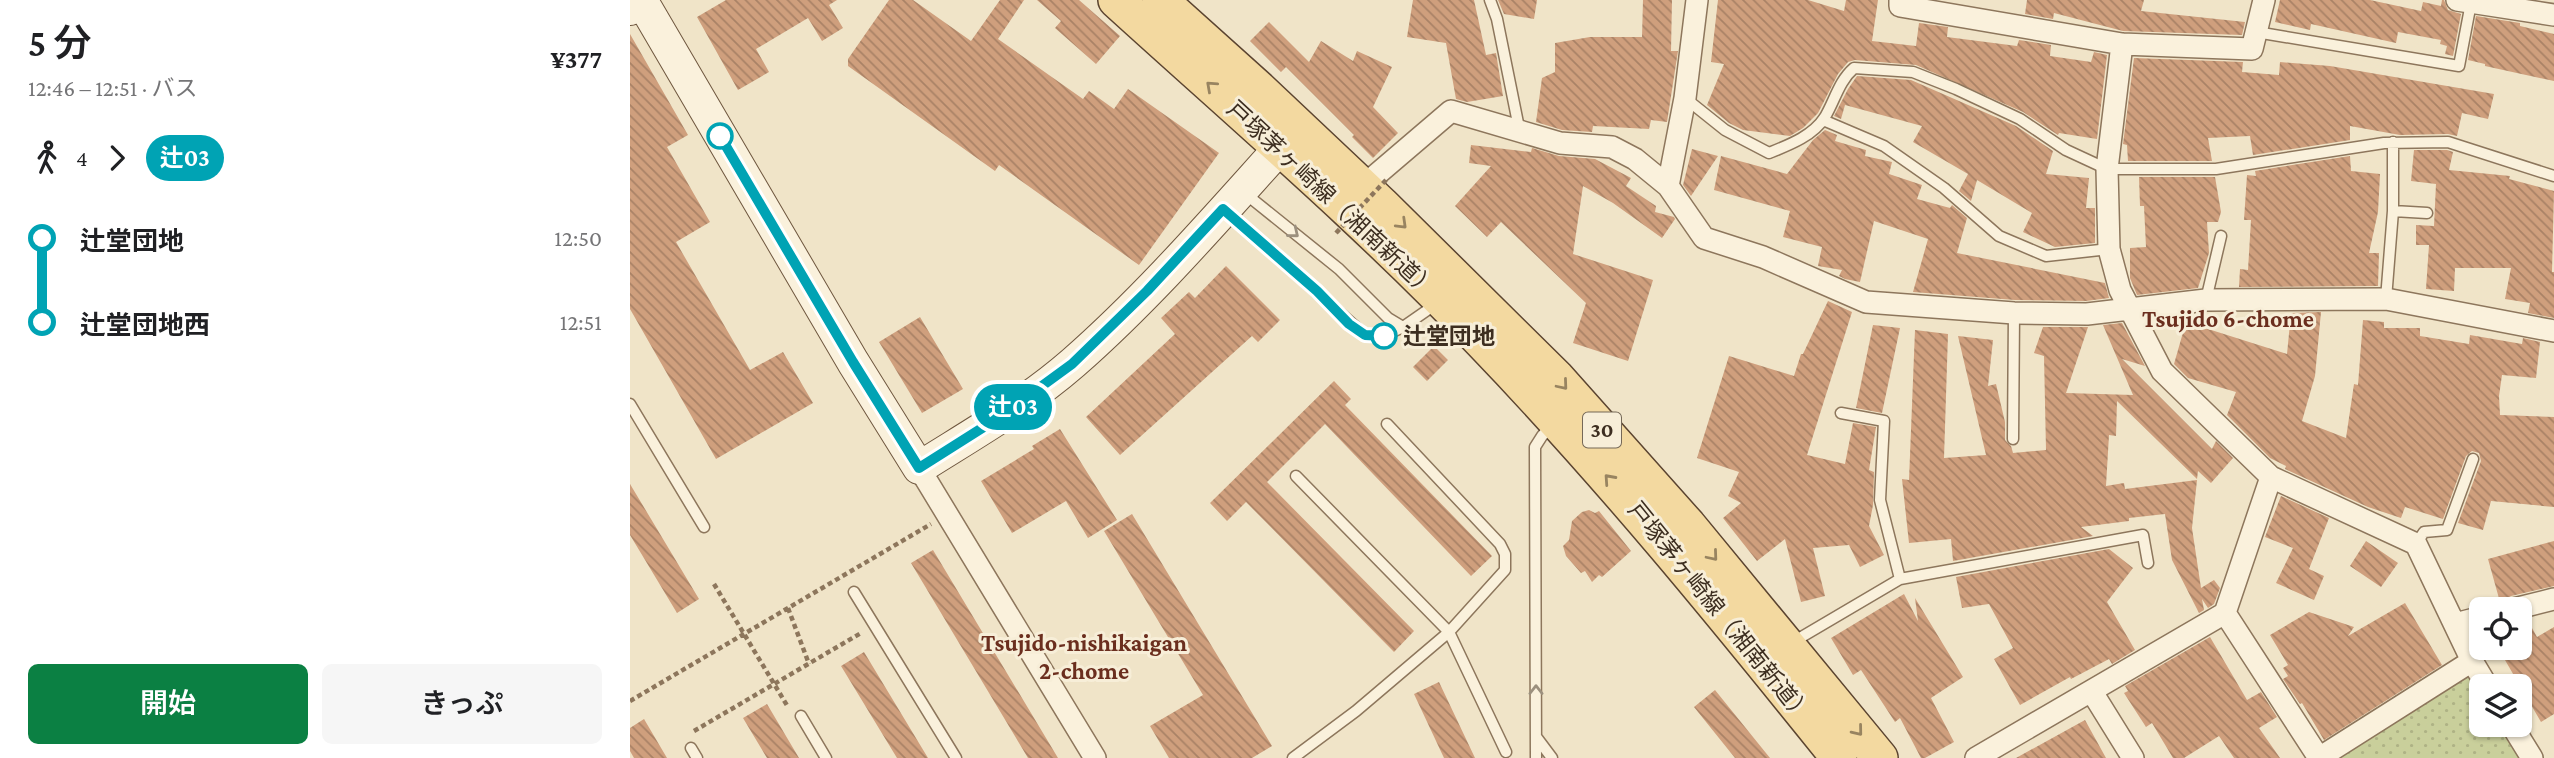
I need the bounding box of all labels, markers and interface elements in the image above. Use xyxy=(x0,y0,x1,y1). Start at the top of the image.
text: 5 分 xyxy=(28,22,92,64)
text: ¥377 xyxy=(551,45,602,74)
text: 12:46 – 12:51 · バス xyxy=(28,75,198,101)
one-way arrow xyxy=(1206,82,1219,94)
street label: 戸塚茅ヶ崎線（湘南新道） xyxy=(1222,95,1442,303)
unlabelled marker xyxy=(707,123,733,149)
icon: walk xyxy=(28,139,66,177)
icon: forward xyxy=(98,139,136,177)
text: 辻03 xyxy=(160,144,210,171)
text: 4 xyxy=(76,145,88,171)
one-way arrow xyxy=(1394,216,1407,229)
text: 12:50 xyxy=(554,225,602,251)
one-way arrow xyxy=(1286,225,1298,238)
text: 辻堂団地 xyxy=(80,227,184,256)
district label: Tsujido 6-chome xyxy=(2142,305,2314,333)
text: 12:51 xyxy=(560,309,602,335)
text: 辻堂団地西 xyxy=(80,311,210,340)
marker: 辻堂団地 xyxy=(1371,323,1397,349)
place label: 辻堂団地 xyxy=(1403,323,1495,349)
one-way arrow xyxy=(1555,377,1567,390)
line badge: 辻03 xyxy=(973,384,1053,430)
text: 辻03 xyxy=(988,393,1038,420)
road number: 30 xyxy=(1583,412,1621,448)
one-way arrow xyxy=(1605,474,1617,487)
street label: 戸塚茅ヶ崎線（湘南新道） xyxy=(1623,497,1817,727)
one-way arrow xyxy=(1705,548,1718,560)
map controls xyxy=(2469,597,2532,737)
button: locate xyxy=(2469,597,2532,660)
district label: Tsujido-nishikaigan 2-chome xyxy=(981,629,1187,684)
button: 開始 xyxy=(28,664,308,744)
button: きっぷ xyxy=(322,664,602,744)
button: layers xyxy=(2469,674,2532,737)
one-way arrow xyxy=(1528,684,1544,695)
one-way arrow xyxy=(1850,723,1862,736)

